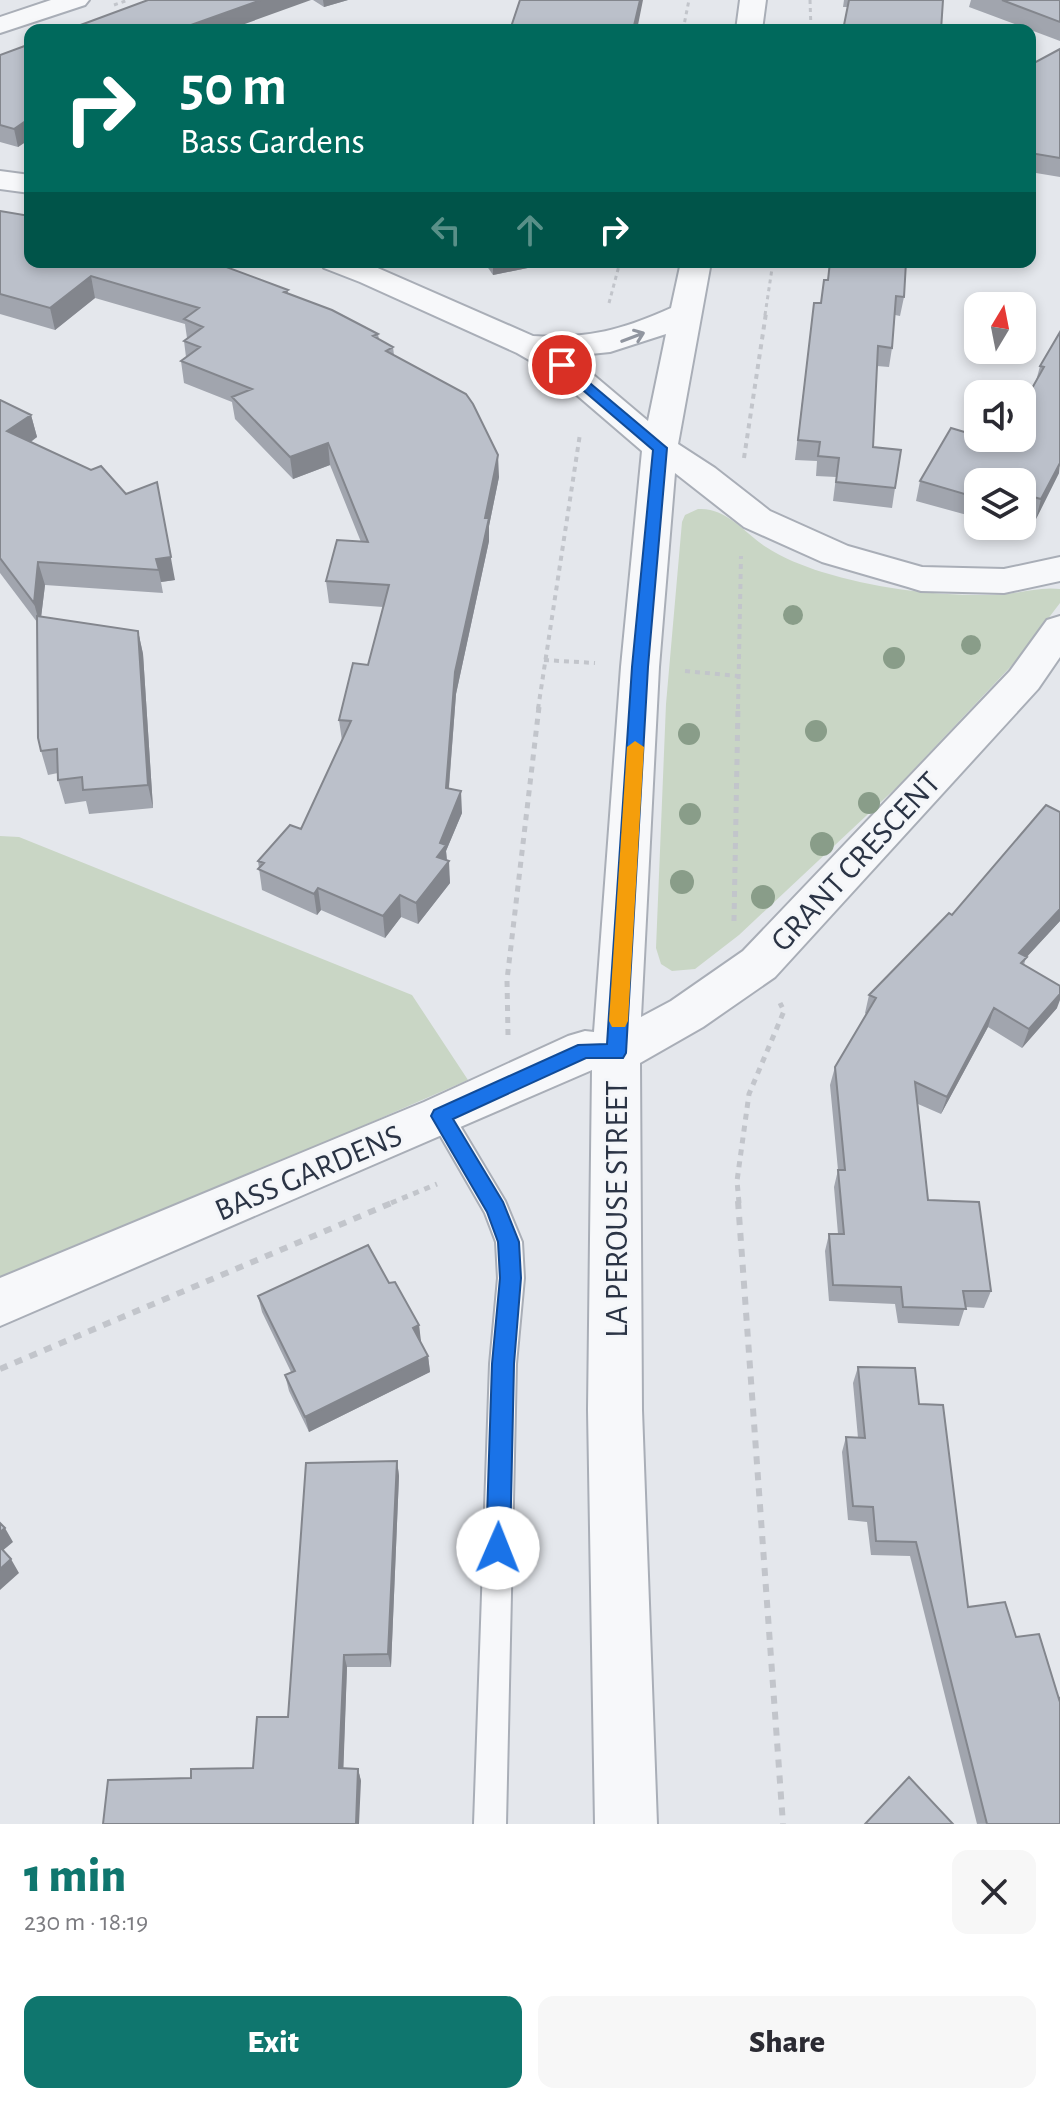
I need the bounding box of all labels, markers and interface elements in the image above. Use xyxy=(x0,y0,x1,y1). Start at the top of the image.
icon: right xyxy=(48,56,152,160)
text: 50 m xyxy=(180,59,287,115)
text: Bass Gardens xyxy=(180,124,365,160)
icon: left xyxy=(424,208,468,252)
icon: ahead xyxy=(508,208,552,252)
icon: right xyxy=(592,208,636,252)
north arrow xyxy=(964,292,1036,364)
map controls xyxy=(964,292,1036,540)
one-way arrow xyxy=(620,329,645,343)
pin xyxy=(528,331,596,399)
icon: arrive xyxy=(540,343,584,387)
button: sound xyxy=(964,380,1036,452)
button: layers xyxy=(964,468,1036,540)
street label: GRANT CRESCENT xyxy=(765,766,947,957)
street label: LA PEROUSE STREET xyxy=(601,1080,633,1338)
street label: BASS GARDENS xyxy=(210,1119,407,1227)
position arrow xyxy=(456,1506,540,1590)
button: close xyxy=(952,1850,1036,1934)
text: 1 min xyxy=(24,1853,126,1901)
text: 230 m · 18:19 xyxy=(24,1909,148,1935)
button: Exit xyxy=(24,1996,522,2088)
button: Share xyxy=(538,1996,1036,2088)

